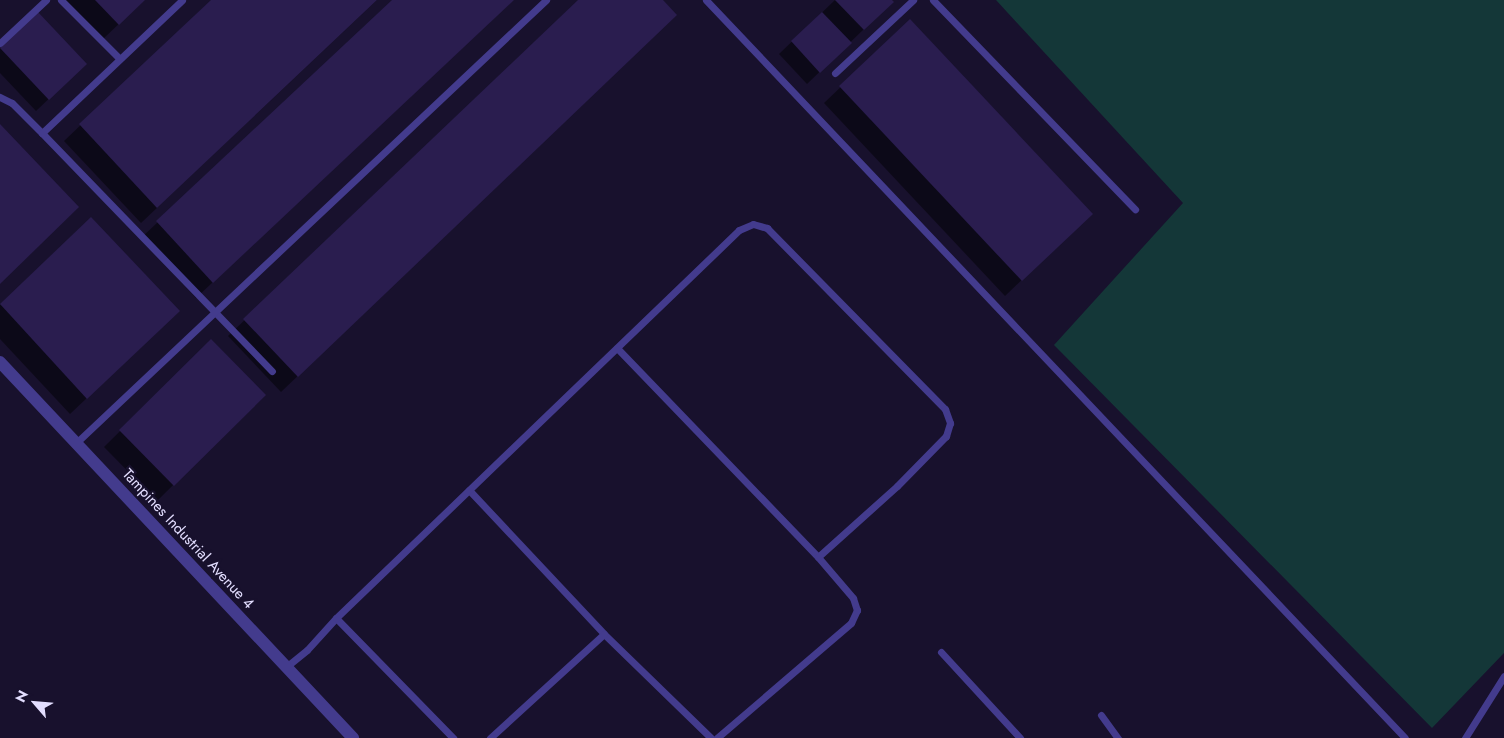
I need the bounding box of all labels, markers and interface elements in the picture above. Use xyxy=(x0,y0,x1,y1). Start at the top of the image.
street label: Tampines Industrial Avenue 4 xyxy=(118,465,258,613)
north arrow xyxy=(10,678,60,728)
text: N xyxy=(10,687,33,706)

